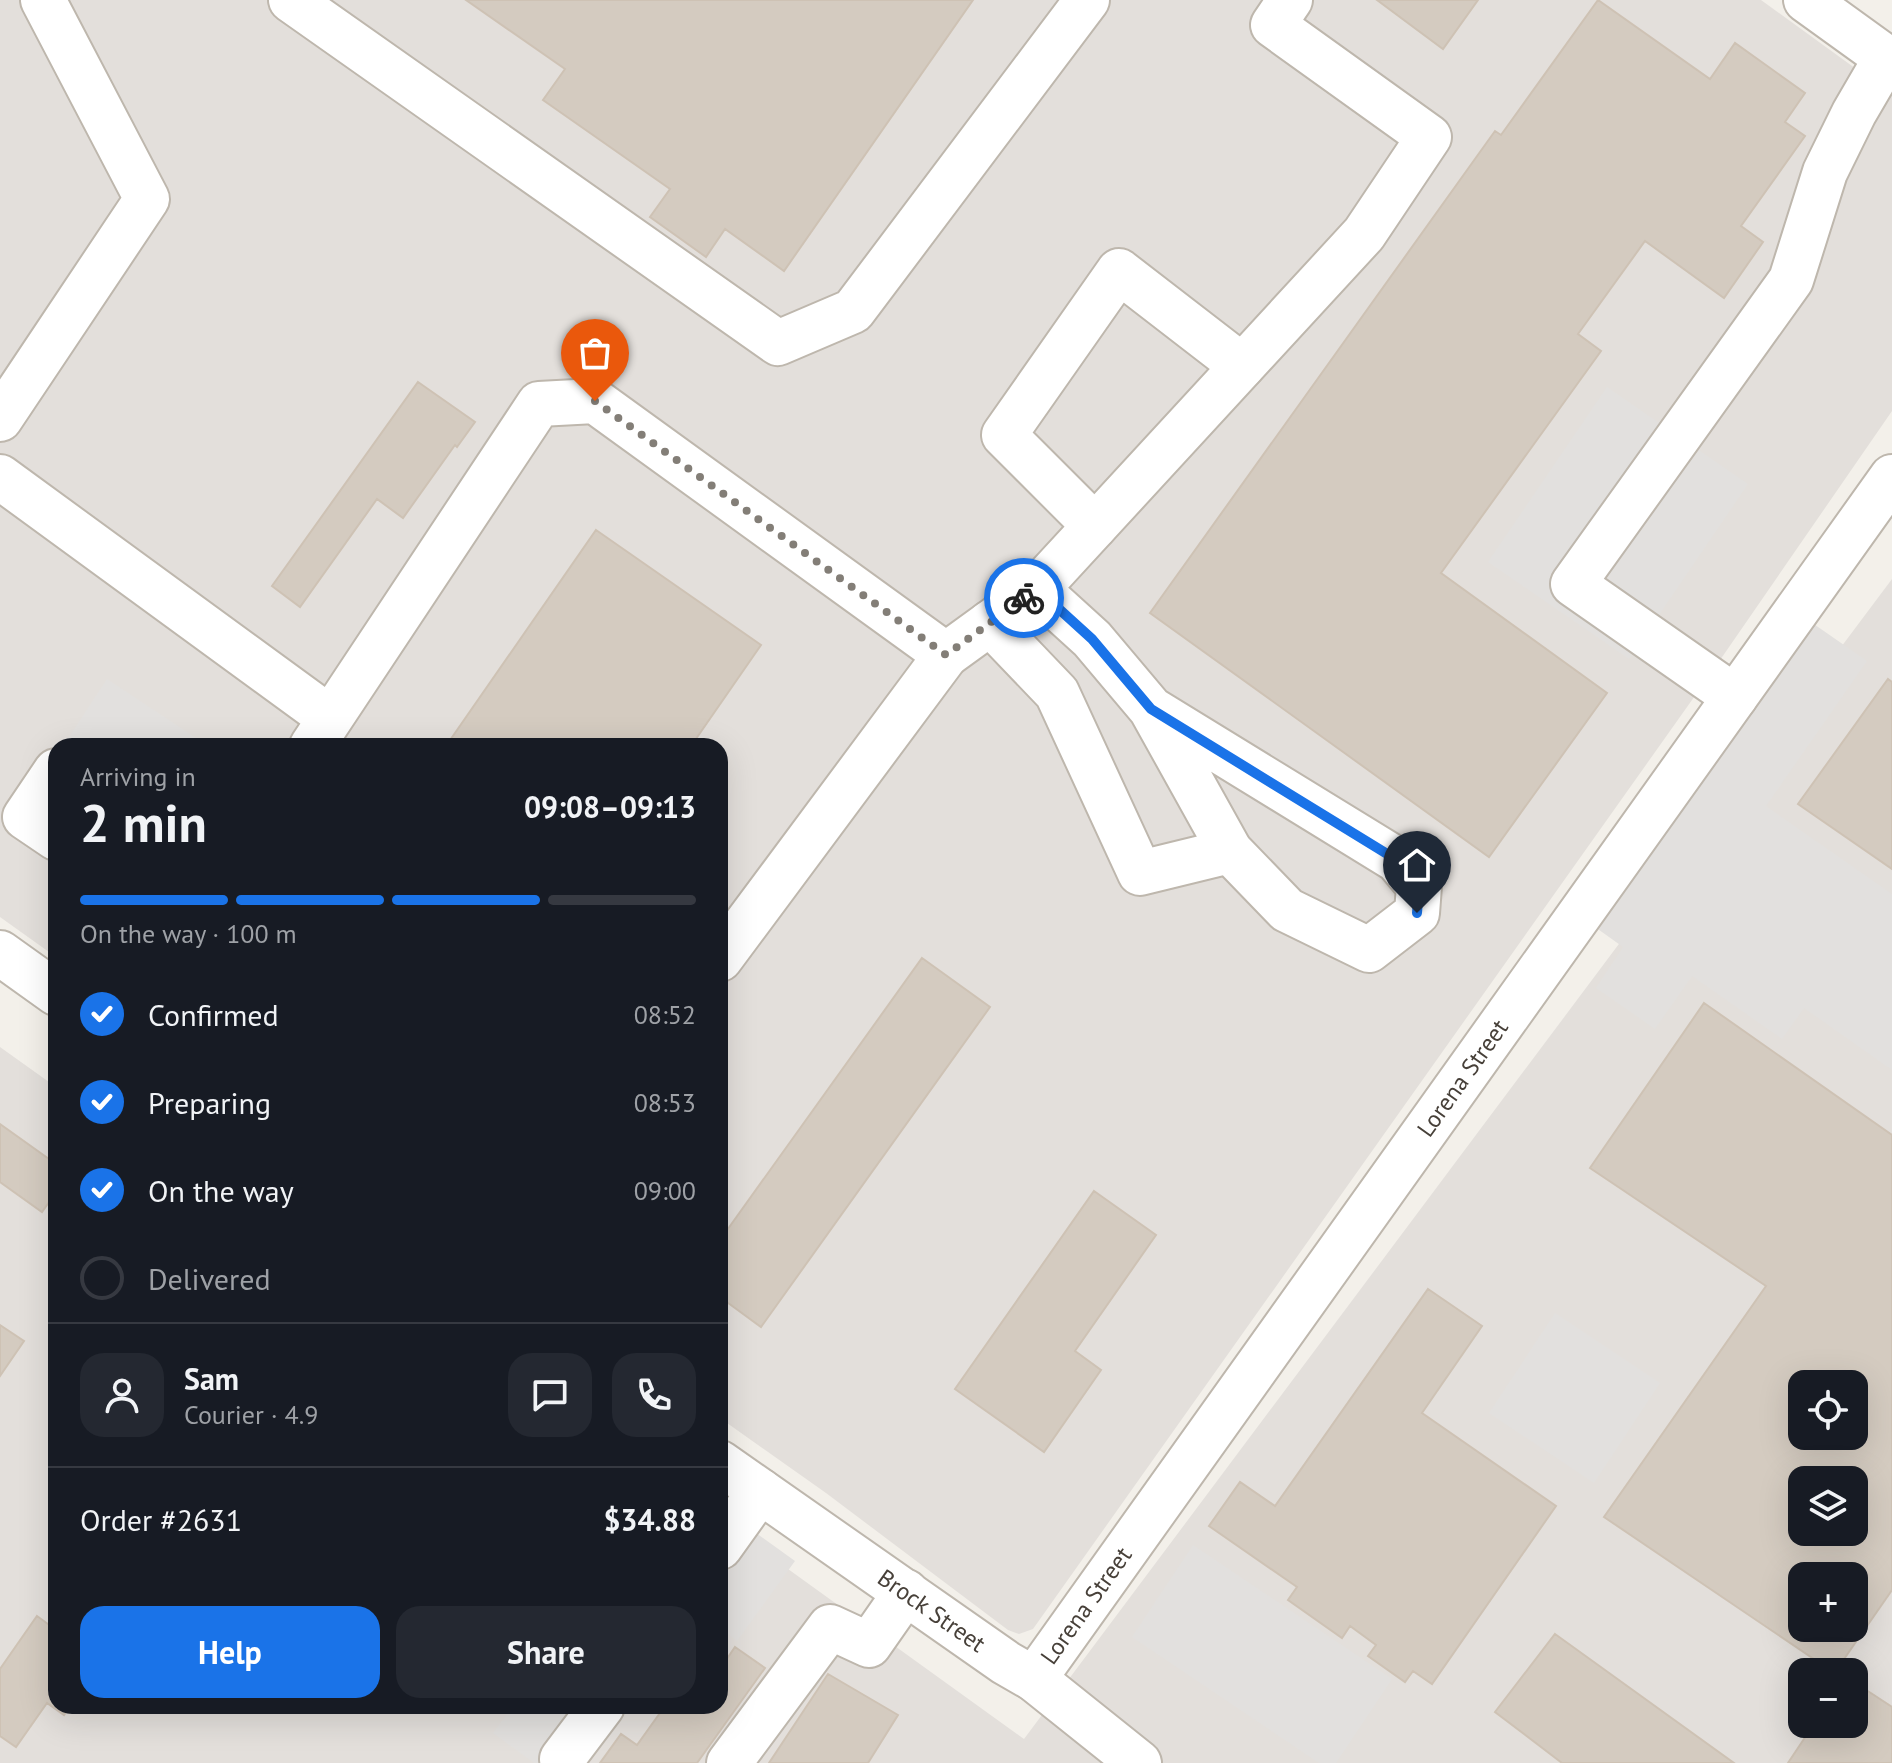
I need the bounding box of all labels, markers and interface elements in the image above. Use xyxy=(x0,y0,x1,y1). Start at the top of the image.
pin xyxy=(561,319,629,401)
icon: bag xyxy=(573,331,617,375)
courier xyxy=(984,558,1064,638)
icon: bike xyxy=(1002,576,1046,620)
text: Arriving in xyxy=(80,760,196,793)
text: 09:08–09:13 xyxy=(524,787,696,826)
text: 2 min xyxy=(80,789,207,856)
pin xyxy=(1383,831,1451,913)
icon: home xyxy=(1395,843,1439,887)
text: On the way · 100 m xyxy=(80,917,297,950)
icon: check xyxy=(80,992,124,1036)
text: Confirmed xyxy=(148,995,279,1034)
text: 08:52 xyxy=(634,998,696,1031)
street label: Lorena Street xyxy=(1410,1013,1515,1143)
icon: check xyxy=(80,1080,124,1124)
text: Preparing xyxy=(148,1083,271,1122)
text: 08:53 xyxy=(634,1086,696,1119)
icon: check xyxy=(80,1168,124,1212)
text: On the way xyxy=(148,1171,294,1210)
text: 09:00 xyxy=(634,1174,696,1207)
text: Delivered xyxy=(148,1259,271,1298)
button: person xyxy=(80,1353,164,1437)
button: chat xyxy=(508,1353,592,1437)
button: phone xyxy=(612,1353,696,1437)
text: Sam xyxy=(184,1359,239,1398)
map controls xyxy=(1788,1370,1868,1738)
button: locate xyxy=(1788,1370,1868,1450)
text: Courier · 4.9 xyxy=(184,1398,318,1431)
button: layers xyxy=(1788,1466,1868,1546)
text: Order #2631 xyxy=(80,1500,242,1539)
text: $34.88 xyxy=(604,1500,696,1539)
street label: Lorena Street xyxy=(1033,1541,1138,1670)
street label: Brock Street xyxy=(872,1562,992,1659)
button: + xyxy=(1788,1562,1868,1642)
button: Help xyxy=(80,1606,380,1698)
button: Share xyxy=(396,1606,696,1698)
button: − xyxy=(1788,1658,1868,1738)

